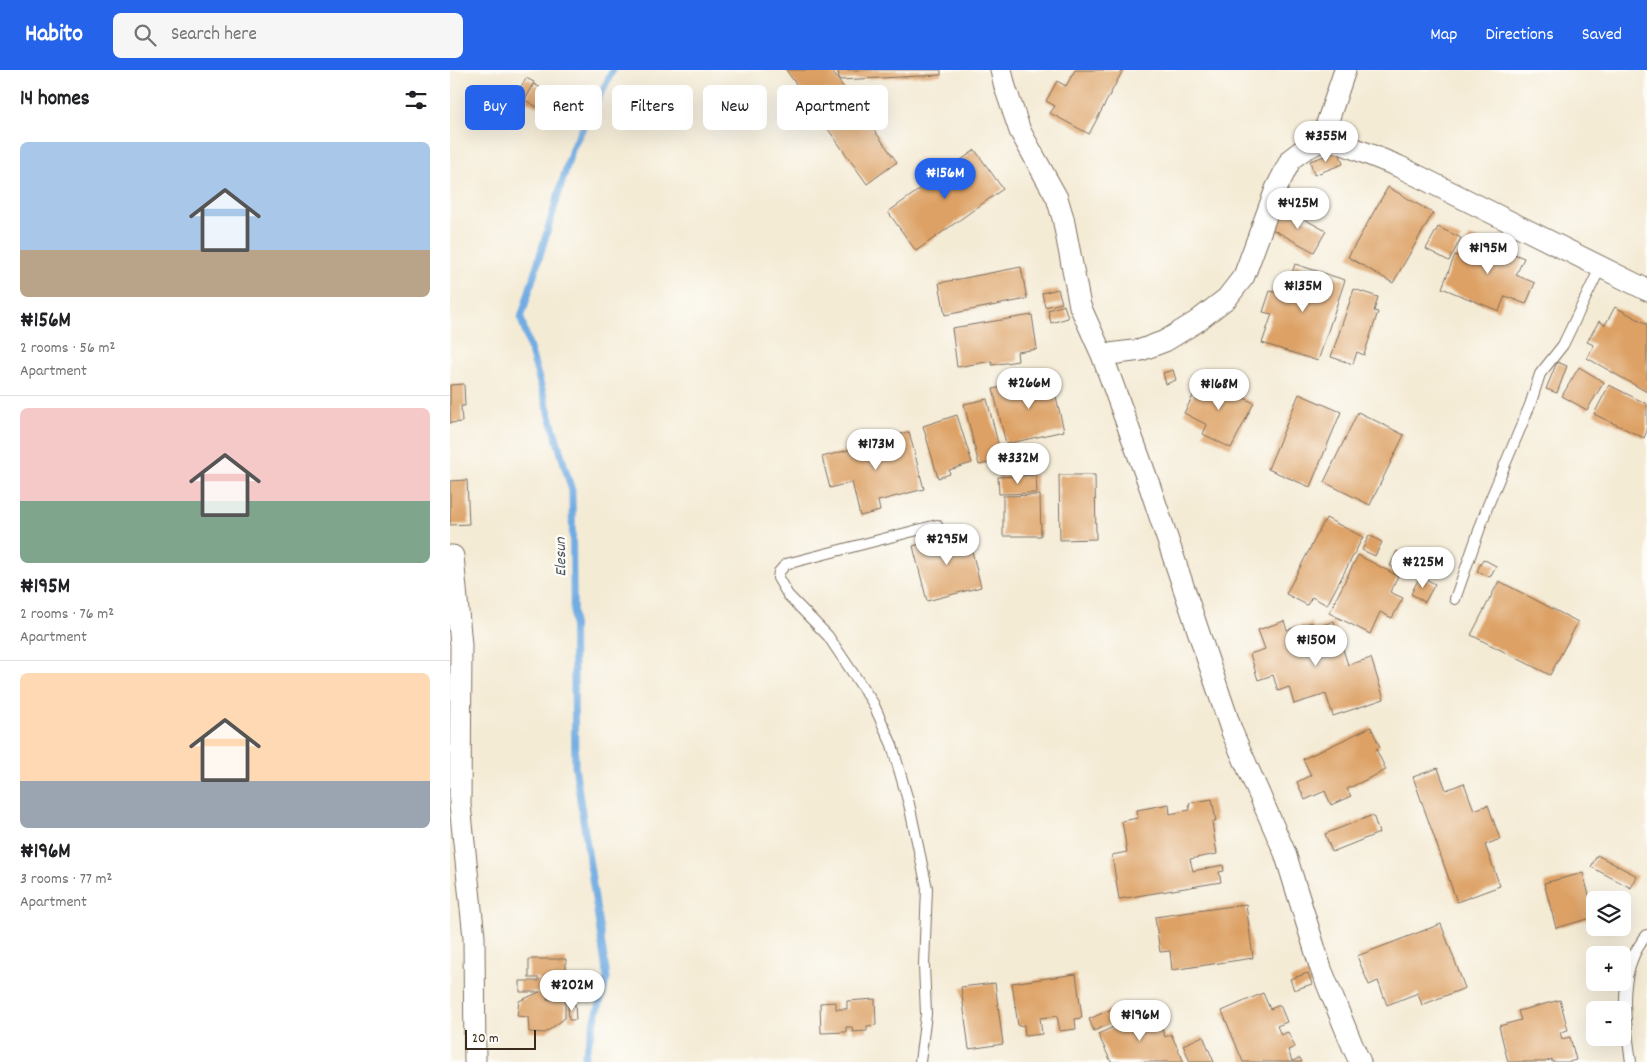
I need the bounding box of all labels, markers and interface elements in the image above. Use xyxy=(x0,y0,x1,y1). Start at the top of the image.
search box xyxy=(113,13,463,58)
text: Habito xyxy=(25,18,83,52)
icon: search xyxy=(131,21,159,49)
text: Search here xyxy=(171,22,257,49)
text: Map xyxy=(1430,23,1457,48)
text: Directions xyxy=(1485,23,1554,48)
text: Saved xyxy=(1582,23,1622,48)
text: 14 homes xyxy=(20,85,90,115)
chip: Buy xyxy=(465,85,525,130)
chip: Rent xyxy=(535,85,602,130)
chip: Filters xyxy=(612,85,693,130)
chip: New xyxy=(703,85,767,130)
chip: Apartment xyxy=(777,85,888,130)
icon: filters xyxy=(402,86,430,114)
pin: ₦355M xyxy=(1291,121,1361,163)
text: ₦355M xyxy=(1305,125,1347,148)
pin: ₦156M xyxy=(910,158,980,200)
text: ₦156M xyxy=(926,162,964,185)
icon: home xyxy=(180,175,270,265)
pin: ₦425M xyxy=(1263,188,1333,230)
text: ₦425M xyxy=(1278,192,1318,215)
pin: ₦195M xyxy=(1453,232,1523,275)
text: ₦195M xyxy=(1469,237,1507,260)
pin: ₦135M xyxy=(1268,270,1338,313)
text: ₦135M xyxy=(1284,275,1322,298)
text: ₦156M xyxy=(20,307,71,337)
text: 2 rooms · 56 m² xyxy=(20,337,115,360)
text: Apartment xyxy=(20,360,87,383)
pin: ₦266M xyxy=(994,368,1064,410)
pin: ₦168M xyxy=(1184,368,1254,411)
text: ₦266M xyxy=(1008,372,1050,395)
text: ₦168M xyxy=(1200,373,1238,396)
pin: ₦173M xyxy=(841,428,911,471)
text: ₦173M xyxy=(858,433,894,456)
icon: home xyxy=(180,440,270,530)
pin: ₦332M xyxy=(983,442,1053,485)
text: ₦332M xyxy=(997,447,1039,470)
pin: ₦295M xyxy=(912,524,982,566)
text: ₦295M xyxy=(926,528,968,551)
water label: Elesun xyxy=(550,537,573,577)
pin: ₦225M xyxy=(1388,546,1458,589)
text: ₦225M xyxy=(1402,551,1444,574)
text: ₦195M xyxy=(20,573,70,603)
text: 2 rooms · 76 m² xyxy=(20,603,114,626)
pin: ₦150M xyxy=(1281,624,1351,667)
text: Apartment xyxy=(20,626,87,649)
text: ₦150M xyxy=(1296,629,1336,652)
icon: home xyxy=(180,705,270,795)
text: ₦196M xyxy=(20,838,71,868)
text: 3 rooms · 77 m² xyxy=(20,868,112,891)
text: Apartment xyxy=(20,891,87,914)
map controls xyxy=(1586,891,1631,1046)
button: layers xyxy=(1586,891,1631,936)
button: + xyxy=(1586,946,1631,991)
pin: ₦202M xyxy=(537,970,607,1012)
text: ₦202M xyxy=(551,974,593,997)
pin: ₦196M xyxy=(1105,1000,1175,1042)
button: − xyxy=(1586,1001,1631,1046)
text: ₦196M xyxy=(1121,1004,1159,1027)
scale bar xyxy=(465,1027,536,1050)
text: 20 m xyxy=(472,1029,499,1049)

